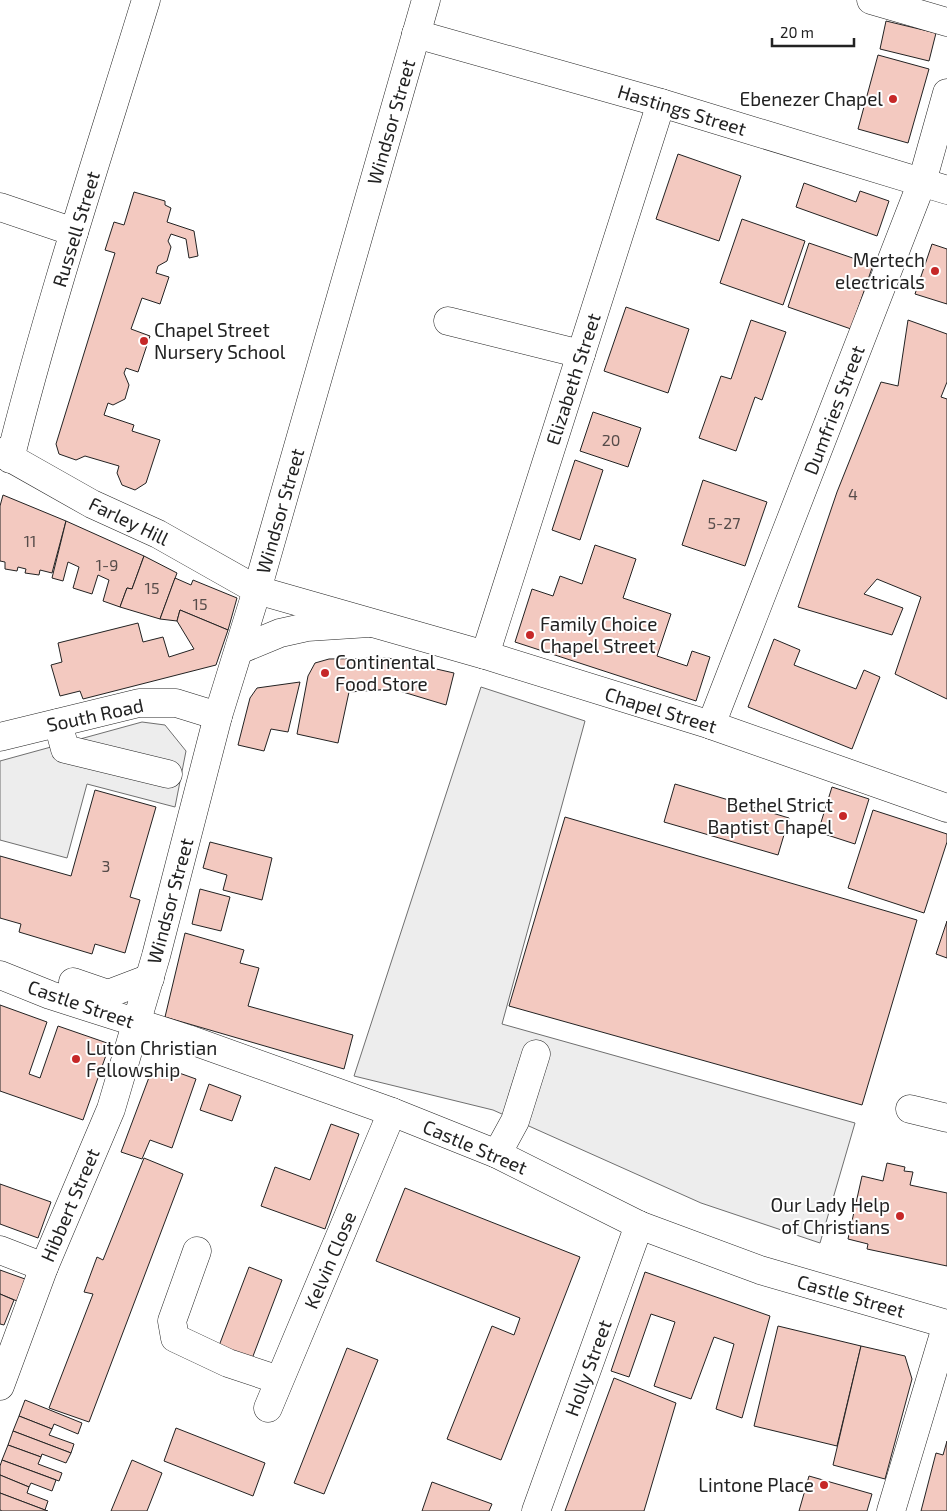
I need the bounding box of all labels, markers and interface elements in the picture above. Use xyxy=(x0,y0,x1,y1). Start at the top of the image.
scale bar xyxy=(772,15,854,47)
text: 20 m xyxy=(780,23,814,41)
street label: Windsor Street xyxy=(362,57,419,187)
street label: Hastings Street xyxy=(615,79,749,140)
place label: Ebenezer Chapel xyxy=(740,87,883,110)
marker: Ebenezer Chapel xyxy=(887,93,899,105)
street label: Russell Street xyxy=(47,168,104,290)
place label: Mertech electricals xyxy=(835,248,925,293)
marker: Mertech electricals xyxy=(929,265,941,277)
street label: Elizabeth Street xyxy=(540,310,605,448)
place label: Chapel Street Nursery School xyxy=(154,318,286,363)
marker: Chapel Street Nursery School xyxy=(138,335,150,347)
street label: Dumfries Street xyxy=(798,342,869,478)
house number: 20 xyxy=(602,430,620,449)
street label: Windsor Street xyxy=(251,446,308,576)
house number: 4 xyxy=(848,484,858,503)
street label: Farley Hill xyxy=(85,491,173,550)
house number: 5-27 xyxy=(708,513,740,532)
house number: 11 xyxy=(24,531,36,550)
house number: 1-9 xyxy=(96,555,118,574)
house number: 15 xyxy=(145,578,159,597)
house number: 15 xyxy=(193,594,207,613)
place label: Family Choice Chapel Street xyxy=(540,612,657,657)
marker: Family Choice Chapel Street xyxy=(524,629,536,641)
place label: Continental Food Store xyxy=(335,650,436,695)
marker: Continental Food Store xyxy=(319,667,331,679)
street label: Chapel Street xyxy=(602,682,720,737)
street label: South Road xyxy=(44,693,145,736)
place label: Bethel Strict Baptist Chapel xyxy=(708,793,833,838)
marker: Bethel Strict Baptist Chapel xyxy=(837,810,849,822)
street label: Windsor Street xyxy=(142,835,197,966)
house number: 3 xyxy=(102,856,110,875)
street label: Castle Street xyxy=(25,975,137,1032)
place label: Luton Christian Fellowship xyxy=(86,1036,217,1081)
marker: Luton Christian Fellowship xyxy=(70,1053,82,1065)
street label: Castle Street xyxy=(420,1114,531,1179)
street label: Hibbert Street xyxy=(35,1145,104,1265)
place label: Our Lady Help of Christians xyxy=(771,1193,890,1238)
street label: Kelvin Close xyxy=(299,1208,360,1312)
marker: Our Lady Help of Christians xyxy=(894,1210,906,1222)
street label: Castle Street xyxy=(795,1269,908,1322)
street label: Holly Street xyxy=(559,1316,616,1419)
place label: Lintone Place xyxy=(698,1473,814,1496)
marker: Lintone Place xyxy=(818,1479,830,1491)

